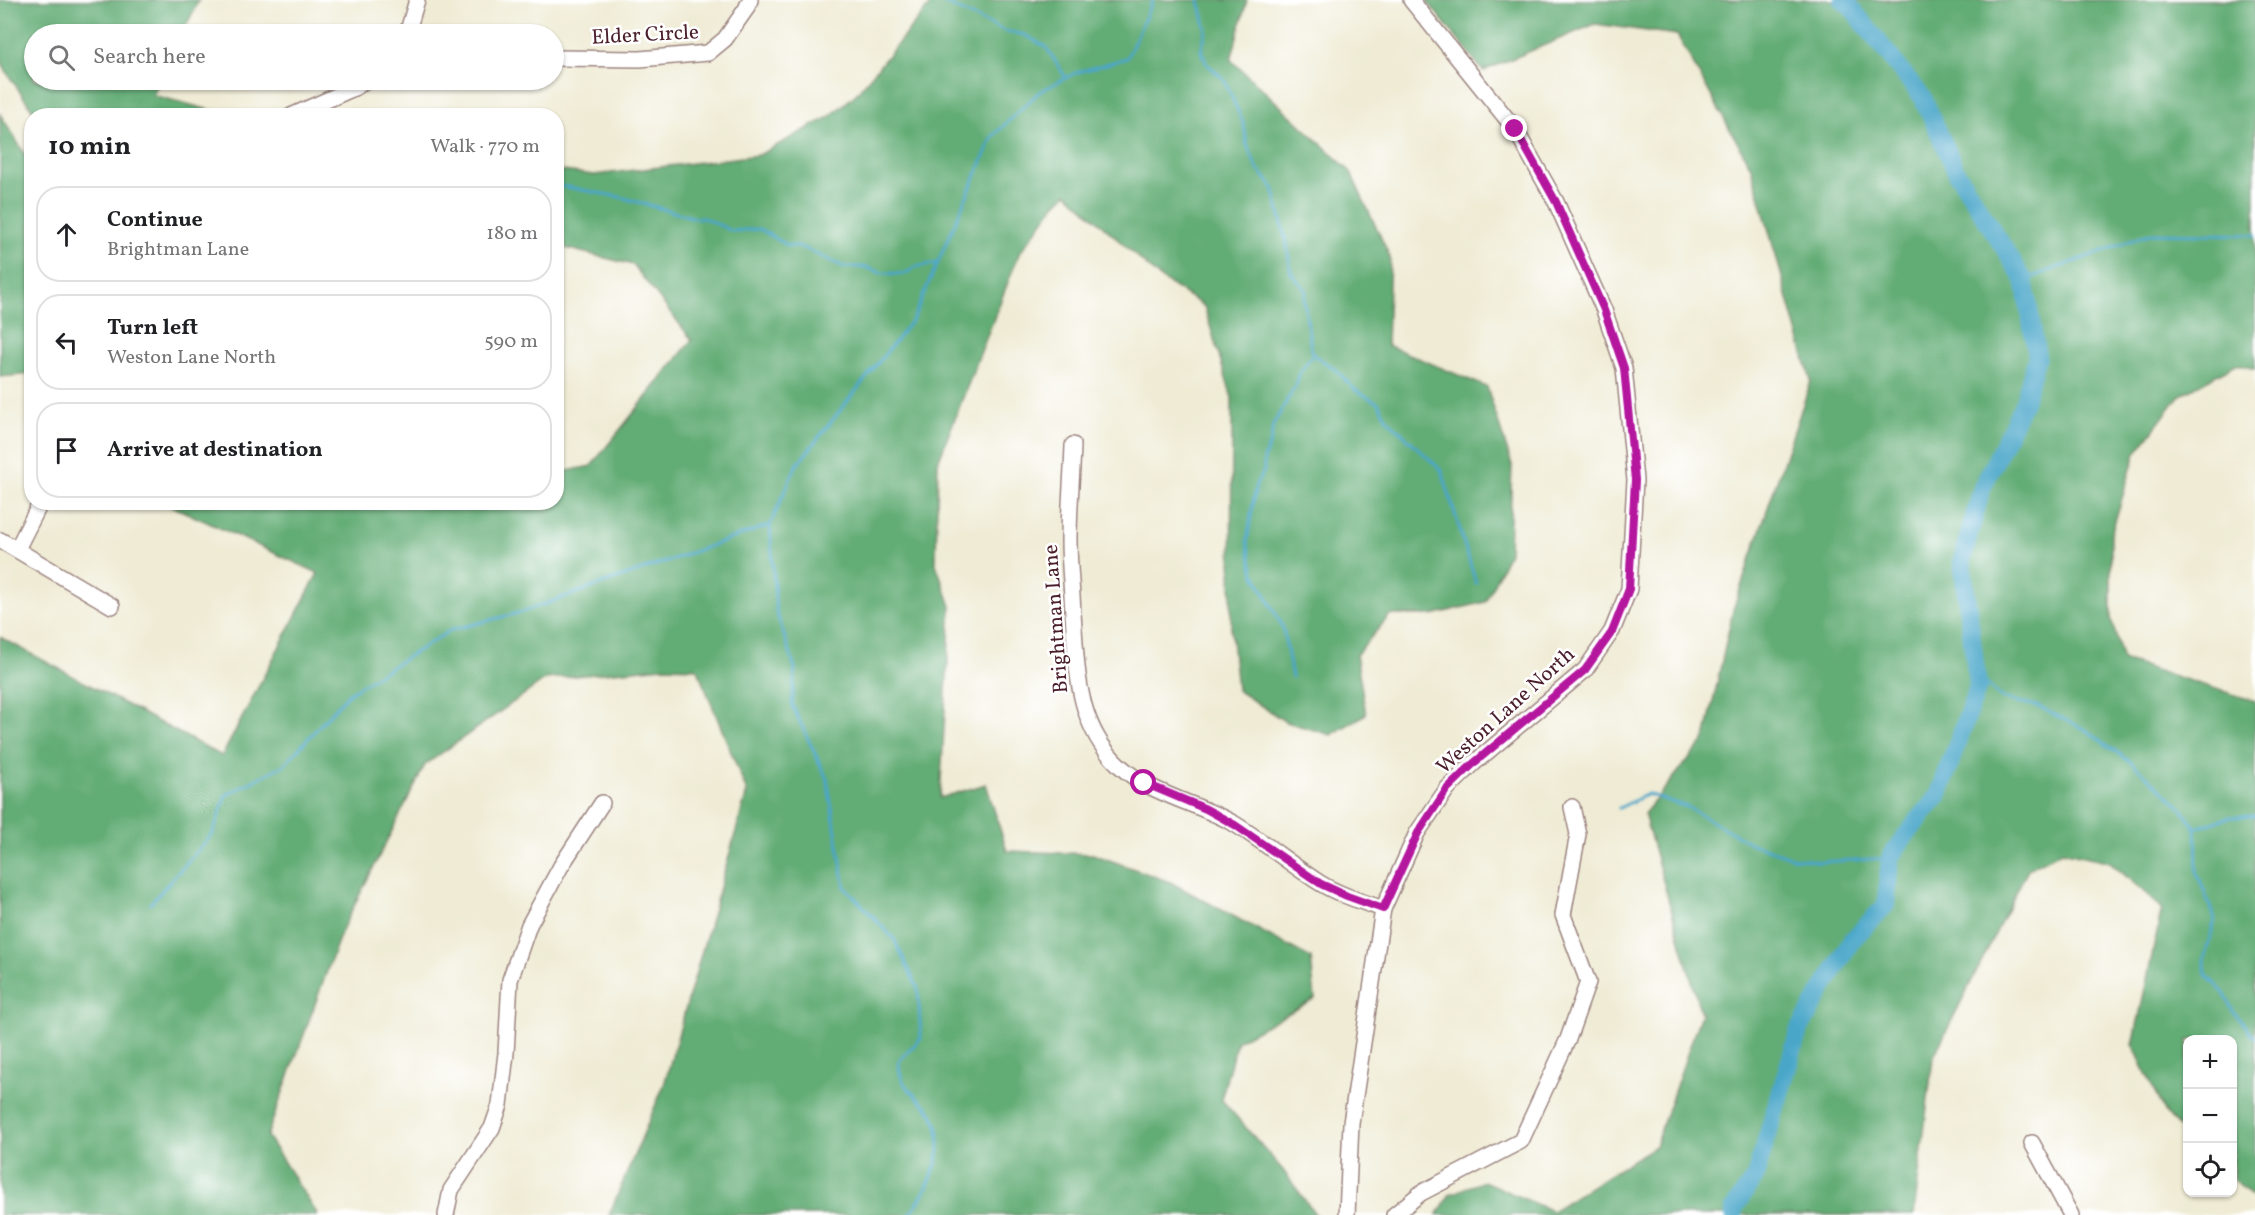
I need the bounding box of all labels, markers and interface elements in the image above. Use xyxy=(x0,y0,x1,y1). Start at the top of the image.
street label: Elder Circle xyxy=(591,18,700,53)
search box xyxy=(24,24,564,90)
icon: search xyxy=(45,41,78,74)
text: Search here xyxy=(93,42,206,73)
route end xyxy=(1501,115,1527,141)
text: 10 min xyxy=(48,129,131,165)
text: Walk · 770 m xyxy=(430,133,540,161)
text: Continue xyxy=(107,205,203,236)
icon: ahead xyxy=(50,218,83,251)
text: 180 m xyxy=(486,220,538,248)
text: Brightman Lane xyxy=(107,236,249,264)
text: Turn left xyxy=(107,313,198,344)
icon: left xyxy=(50,326,83,359)
text: 590 m xyxy=(484,328,538,356)
text: Weston Lane North xyxy=(107,344,276,372)
icon: arrive xyxy=(50,434,83,467)
text: Arrive at destination xyxy=(107,435,323,466)
street label: Brightman Lane xyxy=(1037,543,1076,694)
street label: Weston Lane North xyxy=(1430,641,1582,781)
route start xyxy=(1130,769,1156,795)
map controls xyxy=(2183,1035,2237,1197)
button: + xyxy=(2183,1035,2237,1089)
button: − xyxy=(2183,1089,2237,1143)
button: locate xyxy=(2183,1143,2237,1197)

